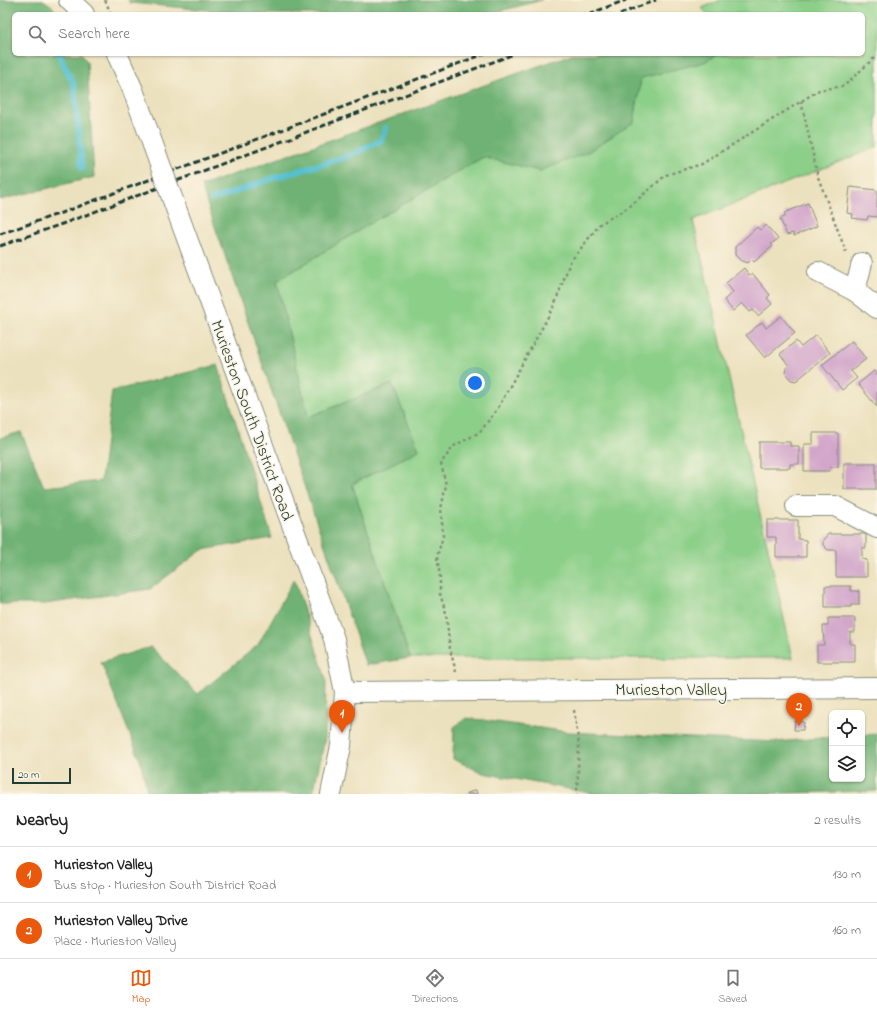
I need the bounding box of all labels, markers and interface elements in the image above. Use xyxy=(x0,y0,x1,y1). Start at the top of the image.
search box xyxy=(12,12,865,56)
icon: search xyxy=(26,23,48,45)
text: Search here xyxy=(58,23,130,45)
street label: Murieston South District Road xyxy=(204,317,300,525)
your location xyxy=(465,373,485,393)
street label: Murieston Valley xyxy=(615,678,727,704)
pin: 2 xyxy=(786,693,812,726)
pin: 1 xyxy=(329,700,355,733)
map controls xyxy=(829,710,865,782)
button: locate xyxy=(829,710,865,746)
button: layers xyxy=(829,746,865,782)
scale bar xyxy=(12,766,71,785)
text: 20 m xyxy=(18,767,40,783)
text: Nearby xyxy=(16,808,68,833)
text: 2 results xyxy=(814,811,861,830)
text: Murieston Valley xyxy=(54,854,153,876)
text: 1 xyxy=(27,865,31,884)
text: 130 m xyxy=(833,865,861,884)
text: Bus stop · Murieston South District Road xyxy=(54,876,276,895)
text: Murieston Valley Drive xyxy=(54,910,188,932)
text: 2 xyxy=(26,921,32,940)
text: 160 m xyxy=(832,921,861,940)
text: Place · Murieston Valley xyxy=(54,932,176,951)
tab: Map xyxy=(130,967,152,1007)
tab: Directions xyxy=(412,967,458,1007)
tab: Saved xyxy=(718,967,747,1007)

